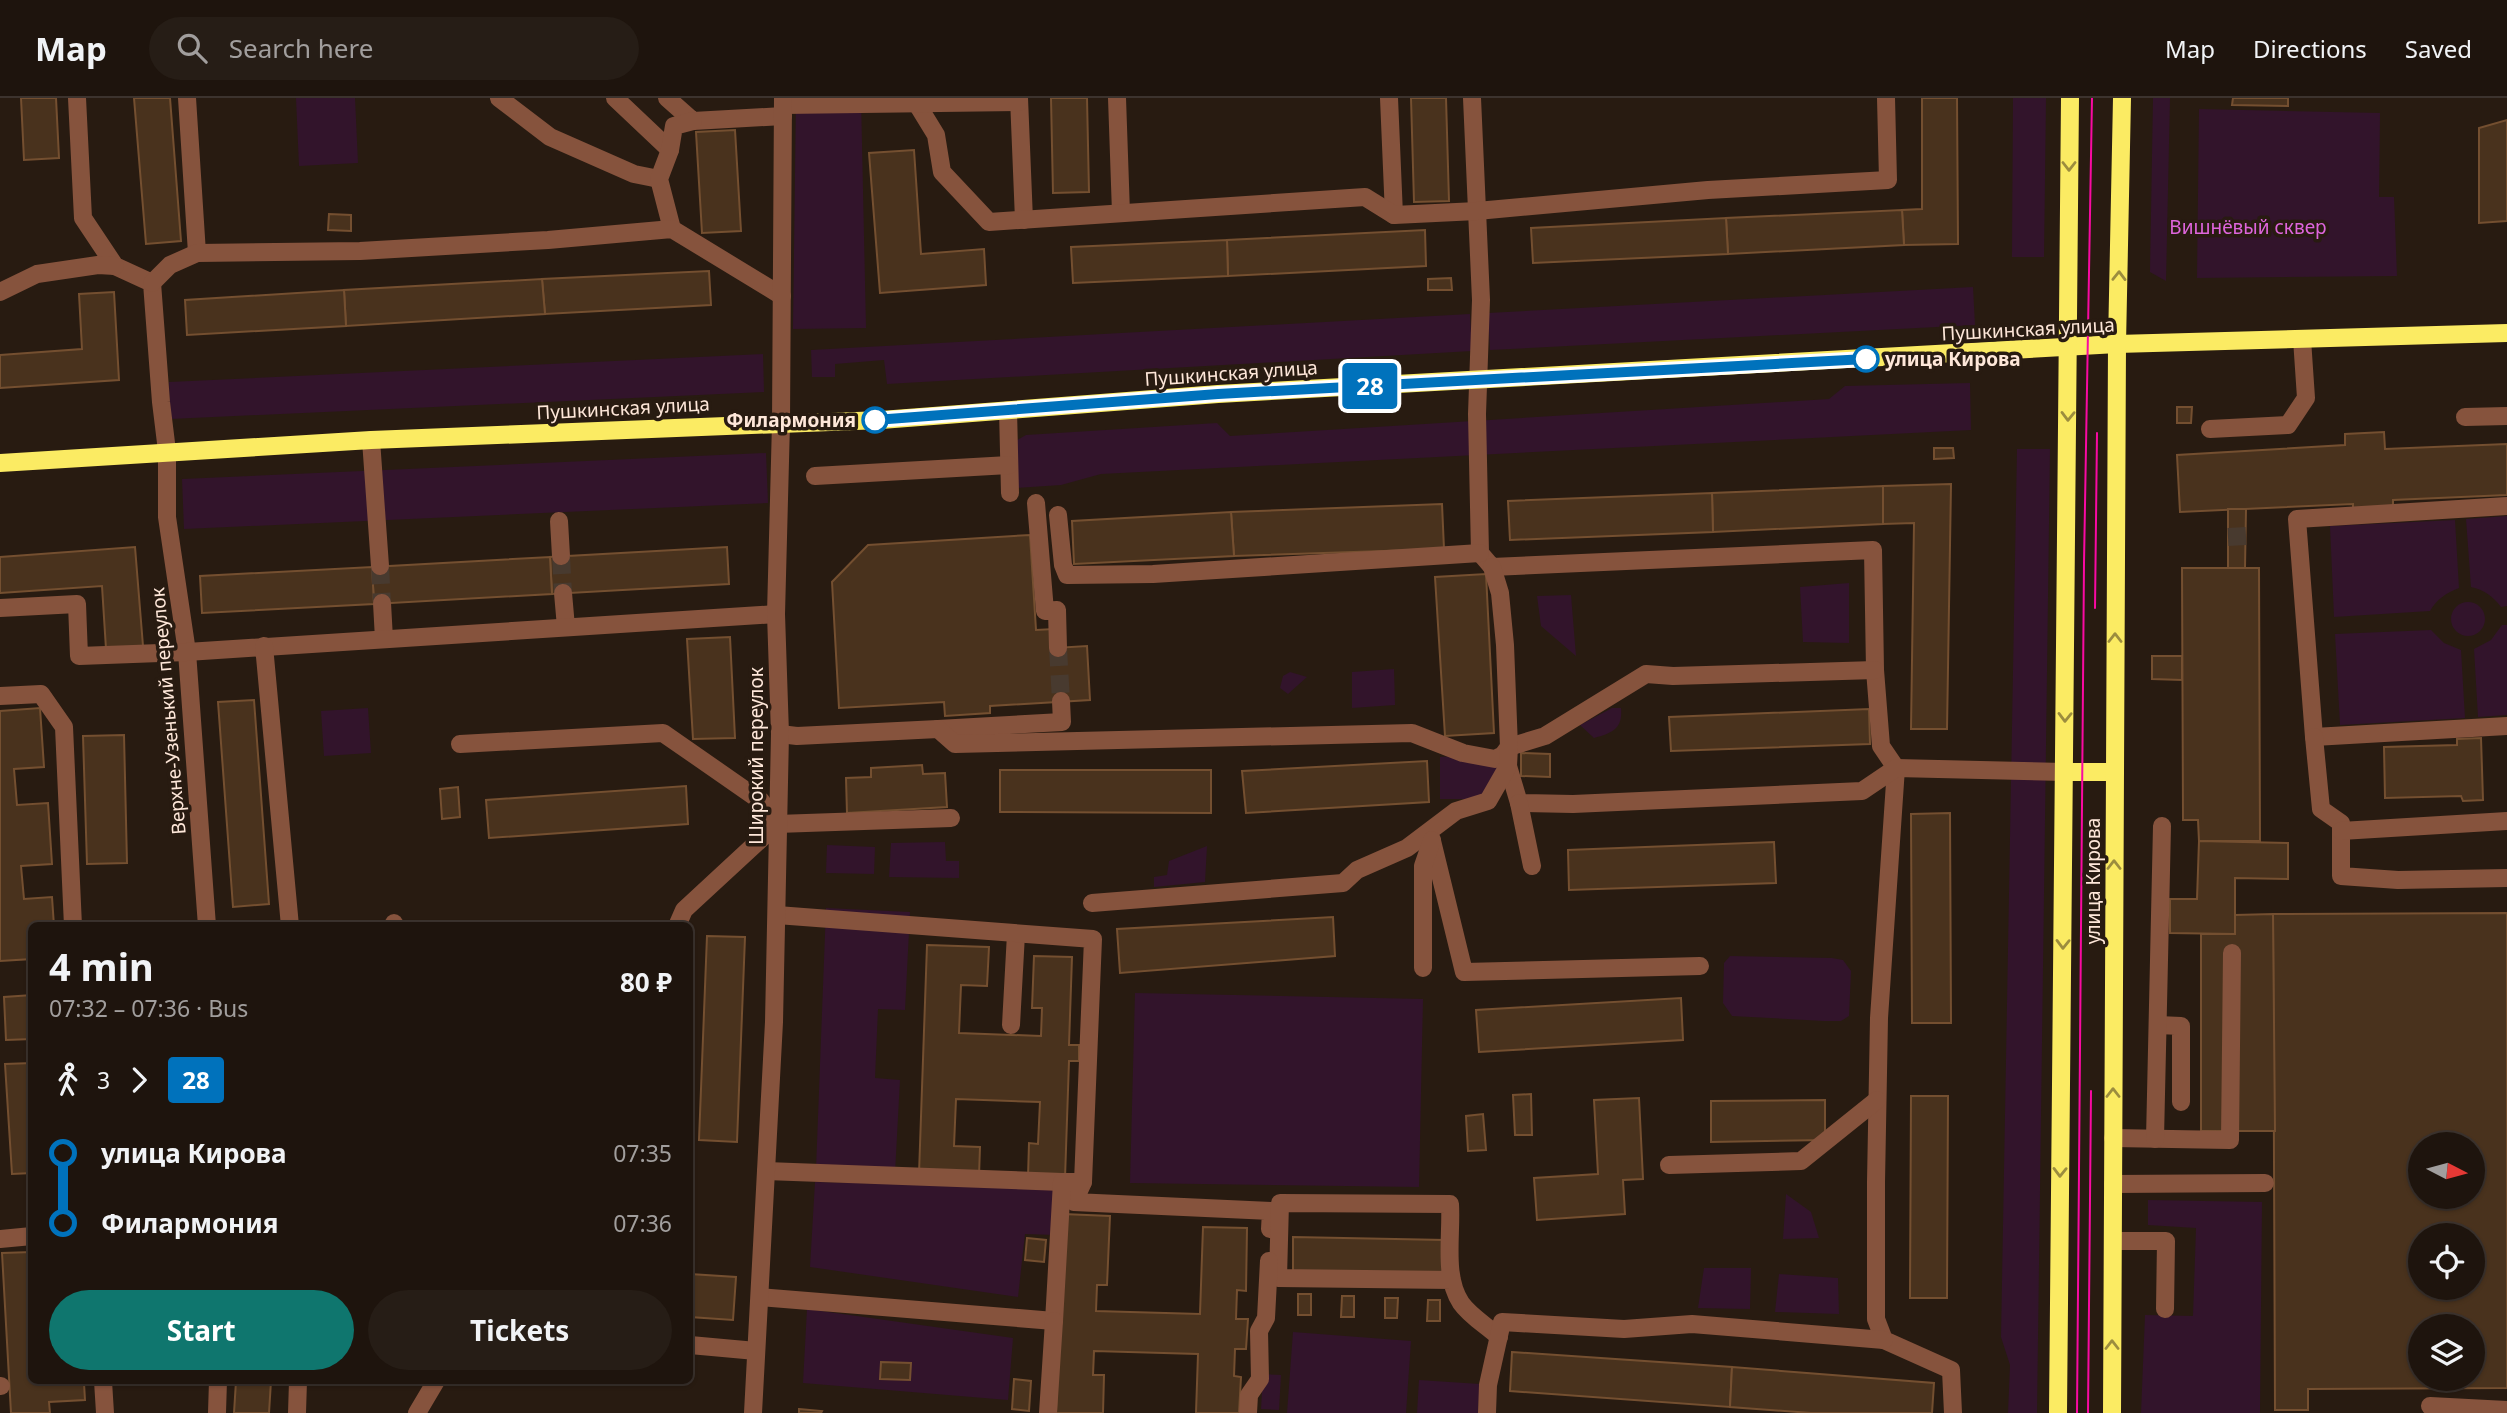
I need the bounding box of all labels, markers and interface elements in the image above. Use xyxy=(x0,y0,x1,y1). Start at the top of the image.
search box xyxy=(149,17,639,80)
text: Map xyxy=(35,26,107,71)
icon: search xyxy=(173,29,211,67)
text: Search here xyxy=(229,30,373,66)
text: Map xyxy=(2165,32,2215,65)
text: Directions xyxy=(2253,32,2367,65)
text: Saved xyxy=(2405,32,2472,65)
one-way arrow xyxy=(2062,161,2077,172)
park label: Вишнёвый сквер xyxy=(2169,214,2327,240)
one-way arrow xyxy=(2111,270,2126,281)
street label: Пушкинская улица xyxy=(1941,311,2115,347)
marker: улица Кирова xyxy=(1853,346,1879,372)
place label: улица Кирова xyxy=(1884,346,2021,372)
street label: Пушкинская улица xyxy=(1144,354,1318,392)
line badge: 28 xyxy=(1338,363,1402,409)
text: 28 xyxy=(1356,369,1384,402)
street label: Пушкинская улица xyxy=(536,390,710,426)
place label: Филармония xyxy=(726,407,856,433)
marker: Филармония xyxy=(862,407,888,433)
one-way arrow xyxy=(2060,411,2075,422)
street label: Верхне-Узенький переулок xyxy=(144,586,192,836)
one-way arrow xyxy=(2108,632,2123,643)
street label: Широкий переулок xyxy=(743,667,769,845)
one-way arrow xyxy=(2057,712,2073,723)
street label: улица Кирова xyxy=(2080,818,2106,944)
one-way arrow xyxy=(2106,860,2122,870)
one-way arrow xyxy=(2055,939,2070,950)
text: 4 min xyxy=(49,940,154,992)
text: 80 ₽ xyxy=(620,964,672,1000)
text: 07:32 – 07:36 · Bus xyxy=(49,992,248,1024)
icon: walk xyxy=(49,1061,87,1099)
icon: forward xyxy=(120,1061,158,1099)
text: 28 xyxy=(182,1063,210,1096)
text: 3 xyxy=(97,1064,110,1096)
one-way arrow xyxy=(2105,1087,2121,1098)
north arrow xyxy=(2408,1132,2485,1209)
map controls xyxy=(2408,1132,2485,1391)
text: улица Кирова xyxy=(101,1135,287,1171)
text: 07:35 xyxy=(613,1137,672,1169)
one-way arrow xyxy=(2052,1167,2068,1178)
text: Филармония xyxy=(101,1205,278,1241)
text: 07:36 xyxy=(613,1207,672,1239)
button: locate xyxy=(2408,1223,2485,1300)
button: Start xyxy=(49,1290,354,1370)
button: Tickets xyxy=(368,1290,672,1370)
button: layers xyxy=(2408,1314,2485,1391)
one-way arrow xyxy=(2104,1339,2120,1350)

